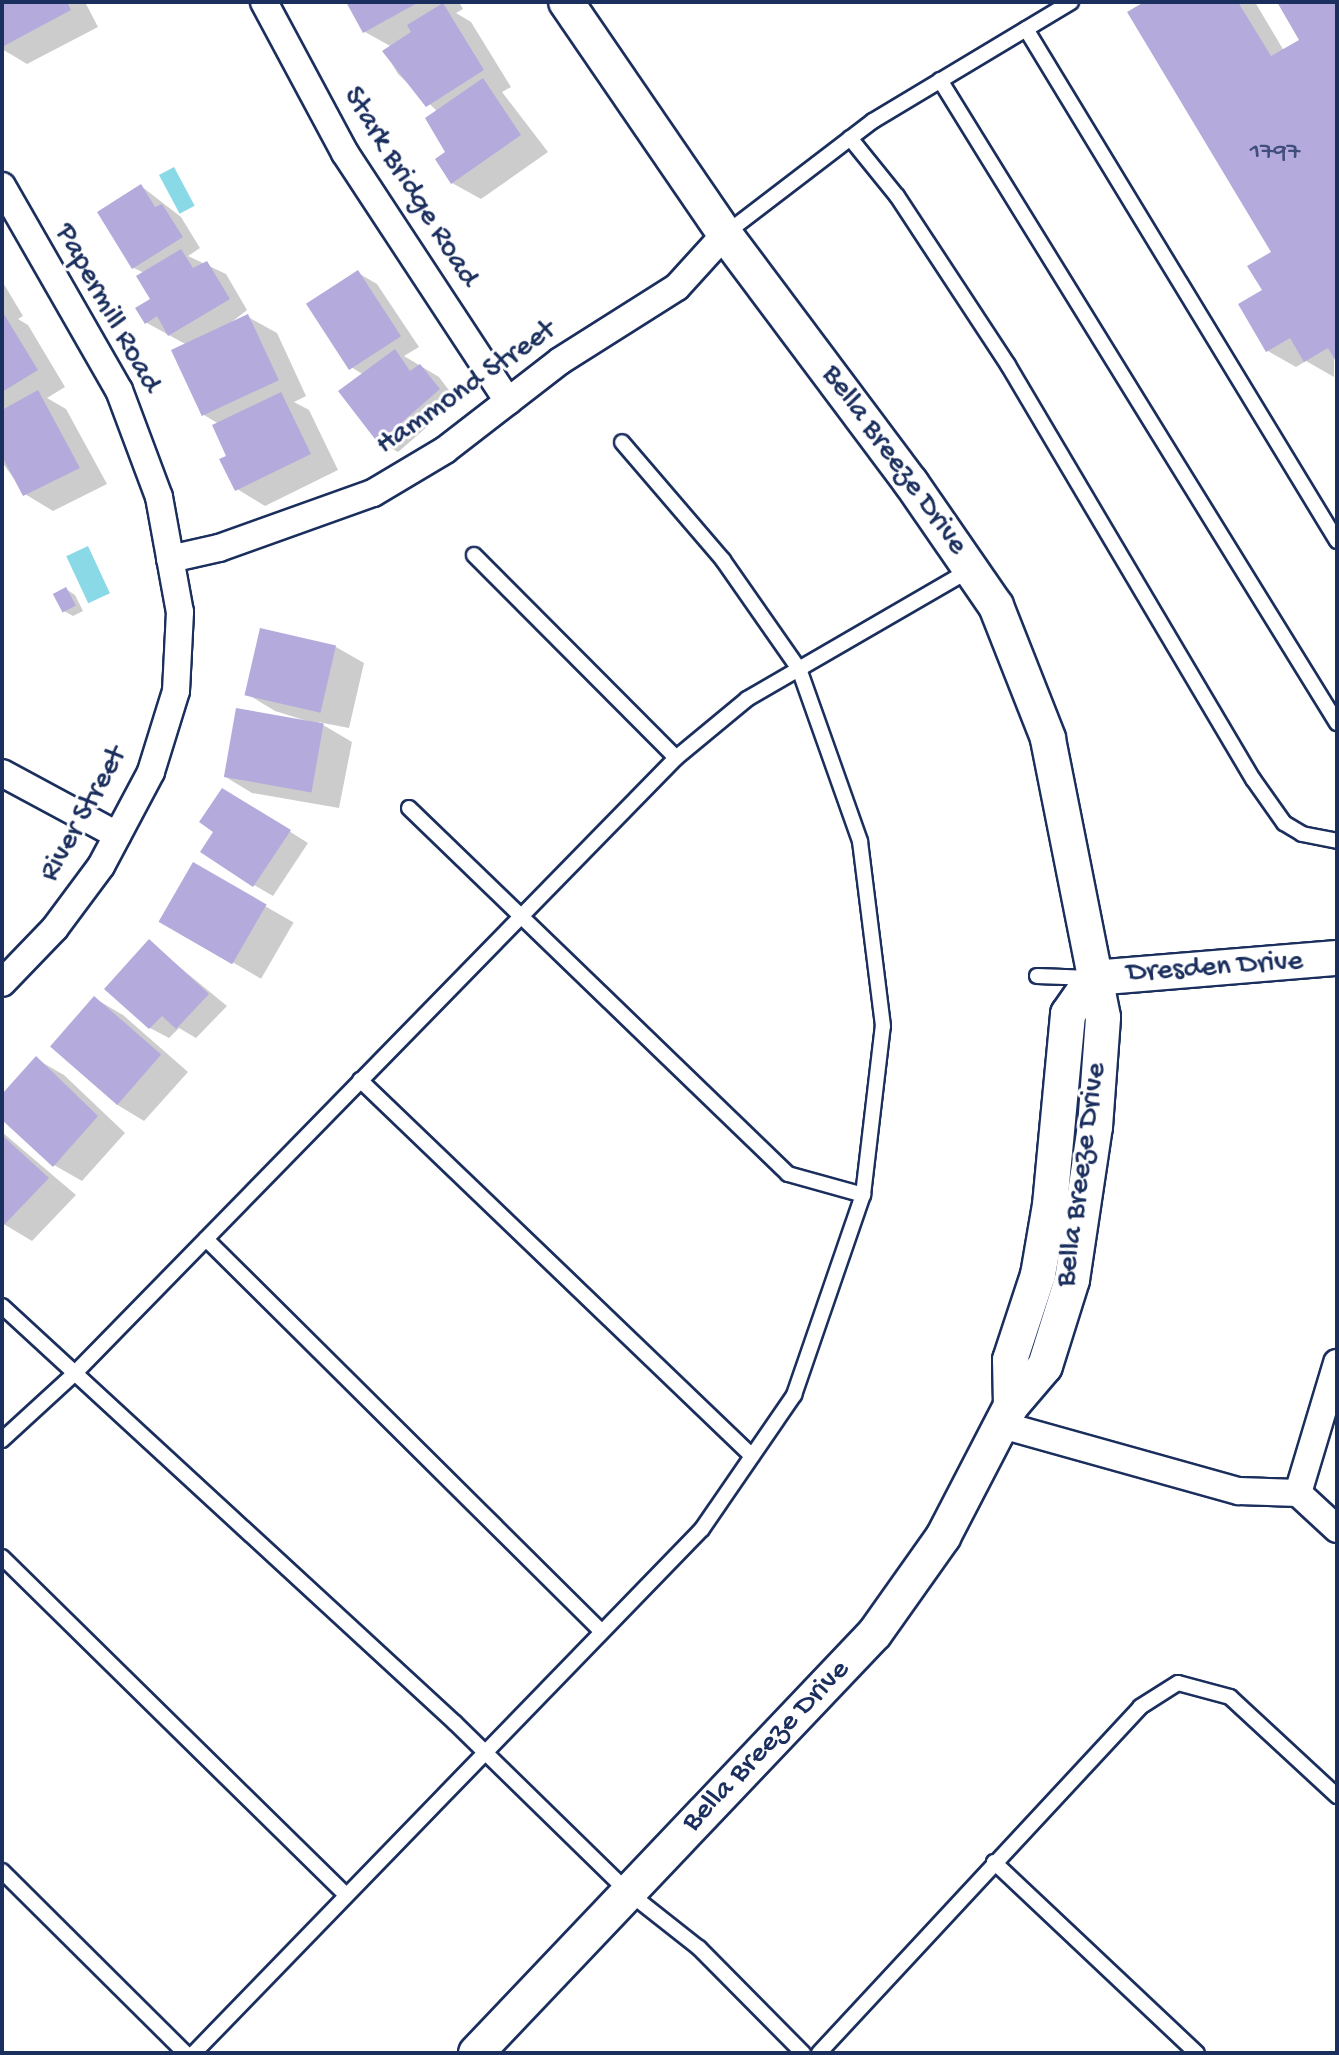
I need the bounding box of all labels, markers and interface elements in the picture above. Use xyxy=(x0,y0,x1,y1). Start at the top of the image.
street label: Stark Bridge Road xyxy=(333,81,485,295)
house number: 1797 xyxy=(1250,138,1300,170)
street label: Papermill Road xyxy=(45,218,167,400)
street label: Hammond Street xyxy=(370,314,564,464)
street label: Bella Breeze Drive xyxy=(812,359,974,563)
street label: River Street xyxy=(33,741,137,889)
street label: Dresden Drive xyxy=(1126,945,1304,993)
street label: Bella Breeze Drive xyxy=(1049,1061,1117,1289)
street label: Bella Breeze Drive xyxy=(676,1653,858,1841)

